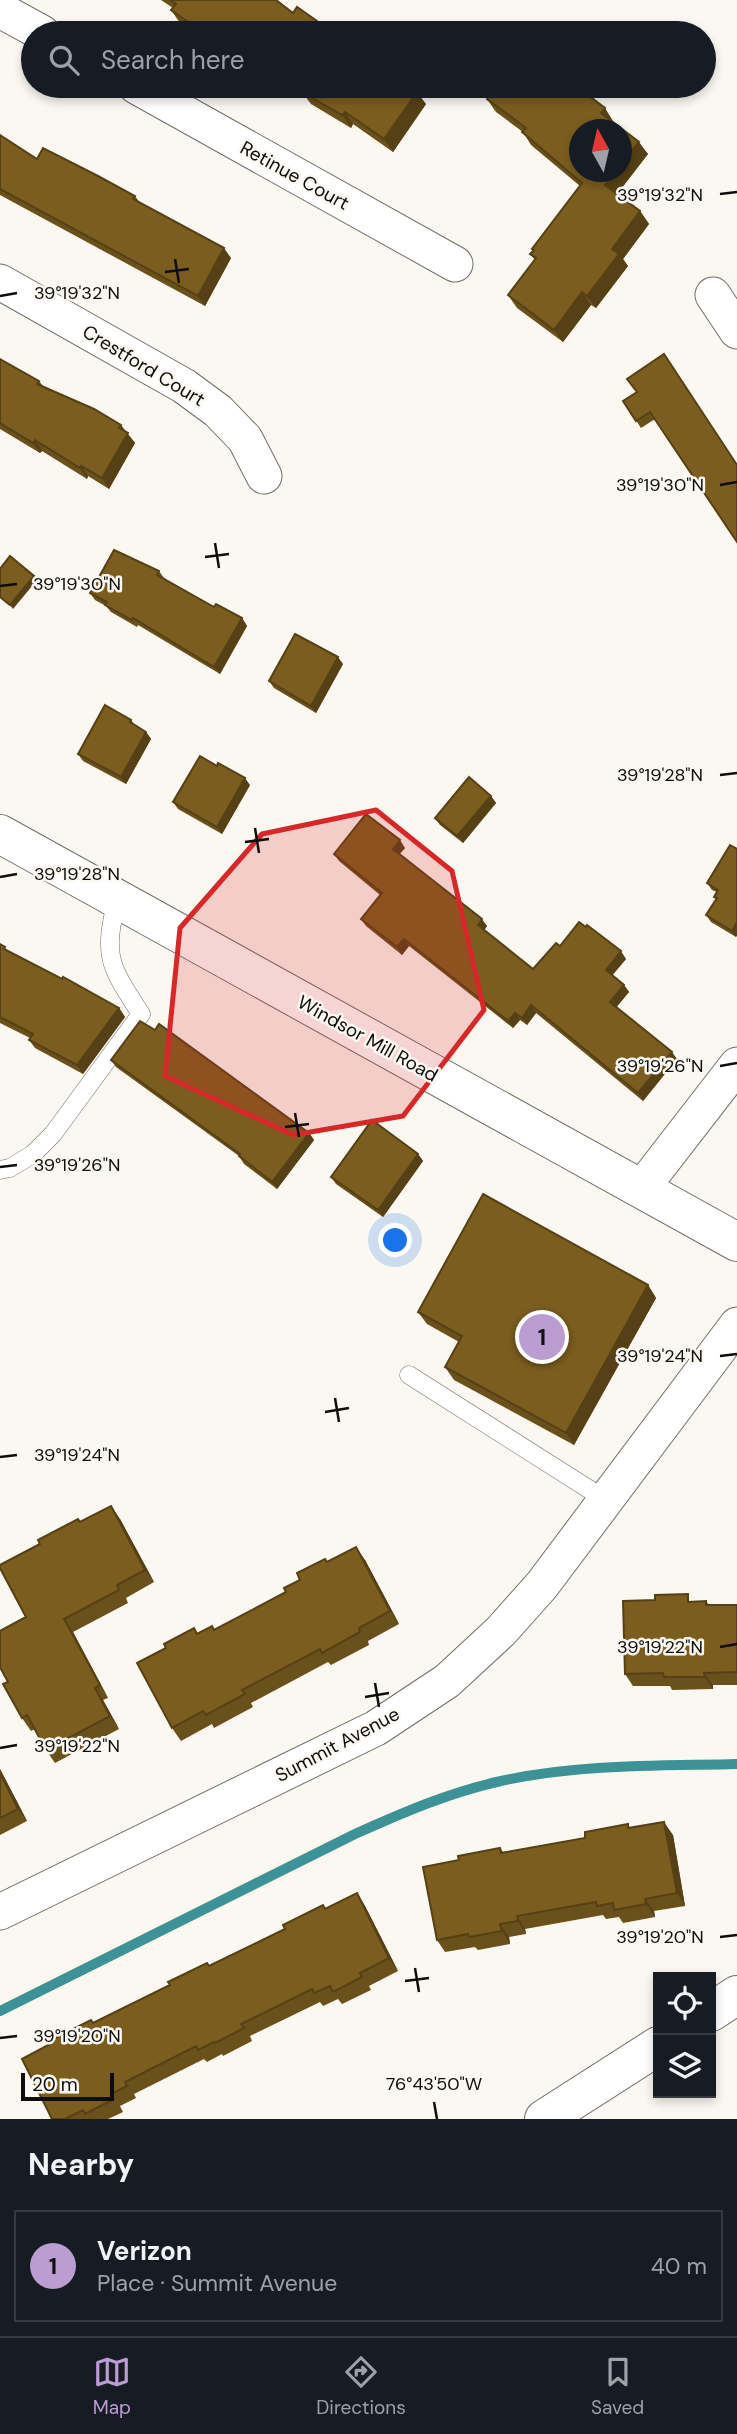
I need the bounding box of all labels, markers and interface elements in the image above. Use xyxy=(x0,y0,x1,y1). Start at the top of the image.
search box xyxy=(21,21,716,98)
icon: search xyxy=(45,41,83,79)
text: Search here xyxy=(101,43,244,77)
north arrow xyxy=(569,119,632,182)
street label: Retinue Court xyxy=(236,135,354,216)
text: 39°19'32"N xyxy=(617,183,703,207)
text: 39°19'32"N xyxy=(34,281,120,305)
street label: Crestford Court xyxy=(78,319,210,412)
text: 39°19'30"N xyxy=(616,473,704,497)
text: 39°19'30"N xyxy=(33,572,121,596)
text: 39°19'28"N xyxy=(617,763,703,787)
text: 39°19'28"N xyxy=(34,862,120,886)
street label: Windsor Mill Road xyxy=(293,989,442,1087)
text: 39°19'26"N xyxy=(617,1054,703,1078)
text: 39°19'26"N xyxy=(34,1153,120,1177)
your location xyxy=(378,1223,412,1257)
pin: 1 xyxy=(519,1311,565,1363)
text: 39°19'24"N xyxy=(617,1344,703,1368)
text: 39°19'24"N xyxy=(34,1443,120,1467)
text: 39°19'22"N xyxy=(617,1635,703,1659)
street label: Summit Avenue xyxy=(271,1701,404,1788)
text: 39°19'22"N xyxy=(34,1734,120,1758)
text: 39°19'20"N xyxy=(616,1925,704,1949)
map controls xyxy=(653,1972,716,2098)
button: locate xyxy=(653,1972,716,2035)
text: 39°19'20"N xyxy=(33,2024,121,2048)
button: layers xyxy=(653,2035,716,2098)
scale bar xyxy=(21,2070,114,2102)
text: 20 m xyxy=(32,2072,78,2097)
text: 76°43'50"W xyxy=(386,2072,482,2096)
text: Nearby xyxy=(28,2145,134,2184)
text: Verizon xyxy=(97,2234,192,2268)
text: 1 xyxy=(49,2251,57,2281)
text: 40 m xyxy=(651,2251,707,2281)
text: Place · Summit Avenue xyxy=(97,2268,337,2298)
tab: Map xyxy=(93,2353,131,2420)
tab: Directions xyxy=(316,2353,406,2420)
tab: Saved xyxy=(591,2353,644,2420)

